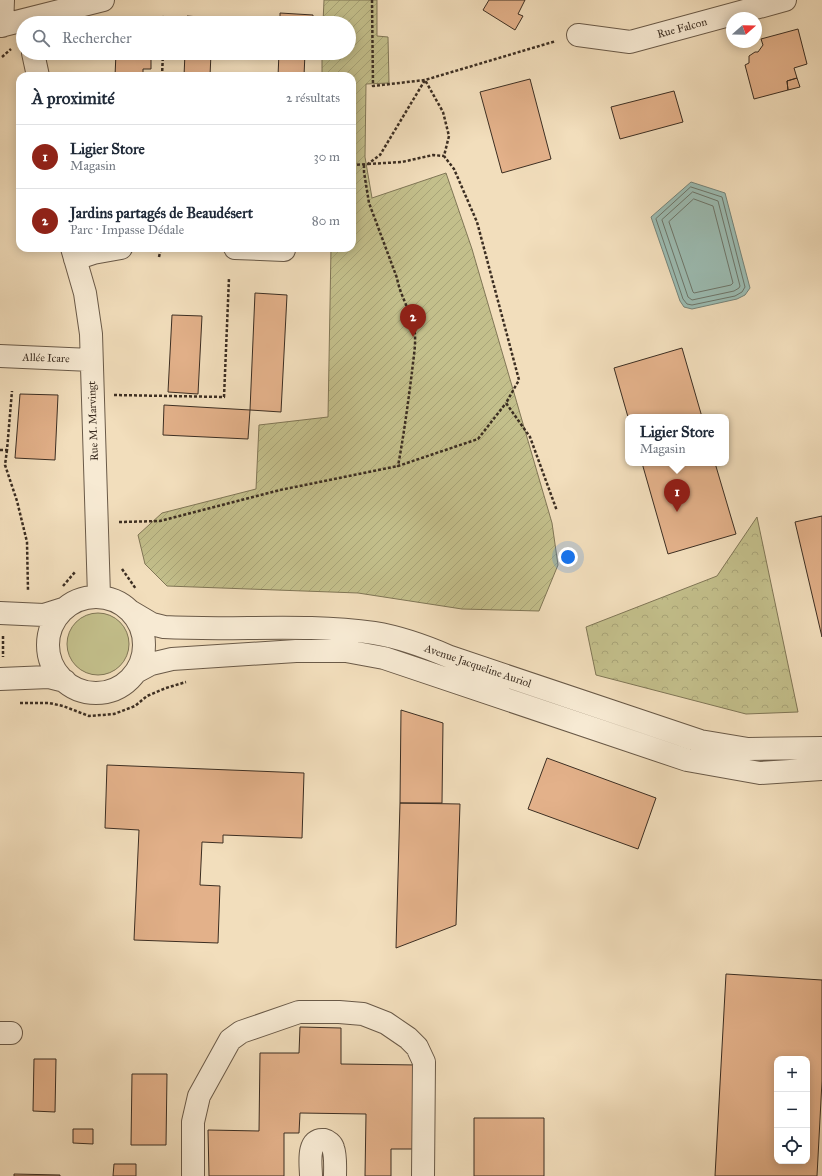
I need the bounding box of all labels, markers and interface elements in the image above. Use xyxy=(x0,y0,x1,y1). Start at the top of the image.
north arrow xyxy=(726,12,762,48)
street label: Rue Falcon xyxy=(656,15,708,41)
search box xyxy=(16,16,356,60)
icon: search xyxy=(30,27,52,49)
text: Rechercher xyxy=(62,29,132,47)
text: À proximité xyxy=(32,88,115,109)
text: 2 résultats xyxy=(286,90,340,106)
text: Ligier Store xyxy=(70,140,145,158)
text: 1 xyxy=(42,149,48,165)
text: 30 m xyxy=(314,149,340,165)
text: Magasin xyxy=(70,158,116,174)
text: Jardins partagés de Beaudésert xyxy=(70,204,253,222)
text: 2 xyxy=(42,213,48,229)
text: 80 m xyxy=(312,213,340,229)
text: Parc · Impasse Dédale xyxy=(70,222,184,238)
pin: 2 xyxy=(400,304,426,337)
street label: Allée Icare xyxy=(21,351,70,365)
street label: Rue M. Marvingt xyxy=(85,381,101,461)
popup xyxy=(625,414,729,466)
text: Ligier Store xyxy=(640,423,714,441)
text: Magasin xyxy=(640,441,685,457)
pin: 1 xyxy=(664,479,690,512)
your location xyxy=(558,547,578,567)
street label: Avenue Jacqueline Auriol xyxy=(422,641,533,691)
map controls xyxy=(774,1056,810,1164)
button: + xyxy=(774,1056,810,1092)
button: − xyxy=(774,1092,810,1128)
button: locate xyxy=(774,1128,810,1164)

